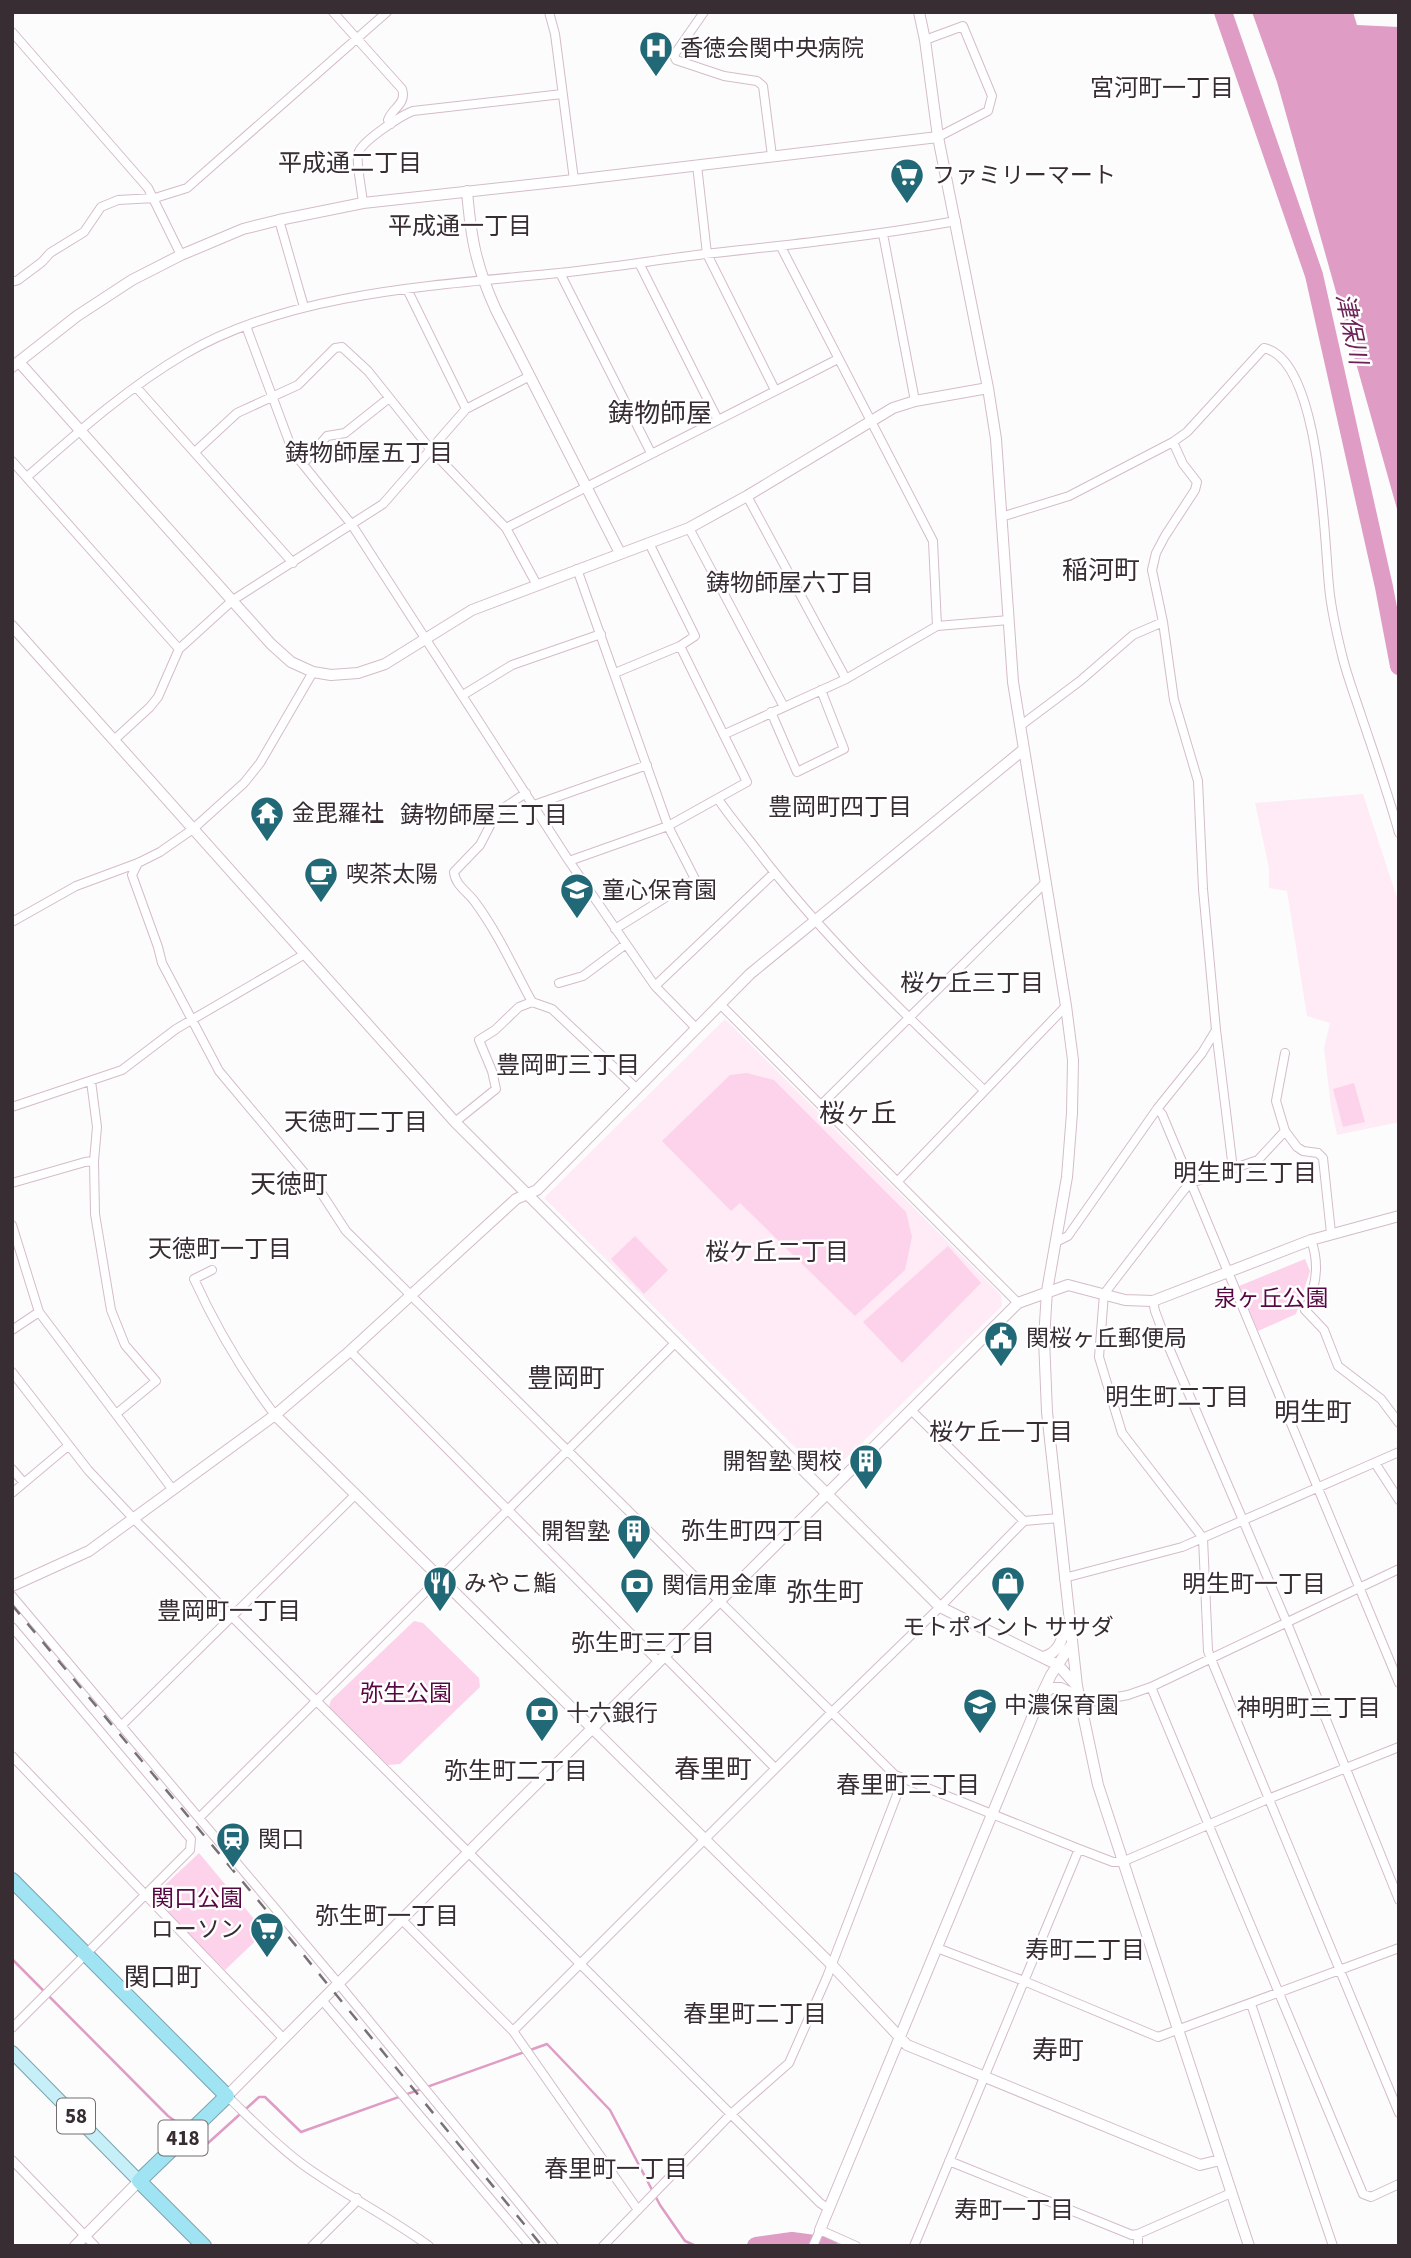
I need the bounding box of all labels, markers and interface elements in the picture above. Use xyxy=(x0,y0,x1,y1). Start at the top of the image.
hospital icon: 香徳会関中央病院 xyxy=(637,29,675,78)
place label: 香徳会関中央病院 xyxy=(680,32,864,65)
district label: 宮河町一丁目 xyxy=(1090,71,1234,106)
district label: 平成通二丁目 xyxy=(278,146,422,181)
supermarket icon: ファミリーマート xyxy=(888,156,926,205)
place label: ファミリーマート xyxy=(932,159,1116,192)
district label: 平成通一丁目 xyxy=(388,209,532,244)
water label: 津保川 xyxy=(1326,290,1376,371)
district label: 鋳物師屋 xyxy=(608,395,712,432)
district label: 鋳物師屋五丁目 xyxy=(285,436,453,471)
district label: 稲河町 xyxy=(1062,552,1140,589)
district label: 鋳物師屋六丁目 xyxy=(706,566,874,601)
district label: 豊岡町四丁目 xyxy=(768,790,912,825)
temple icon: 金毘羅社 xyxy=(248,794,286,843)
place label: 金毘羅社 xyxy=(292,797,384,830)
district label: 鋳物師屋三丁目 xyxy=(400,798,568,833)
cafe icon: 喫茶太陽 xyxy=(302,855,340,904)
place label: 喫茶太陽 xyxy=(346,858,438,891)
school or university icon: 童心保育園 xyxy=(558,871,596,920)
place label: 童心保育園 xyxy=(602,874,717,907)
district label: 桜ケ丘三丁目 xyxy=(900,966,1044,1001)
district label: 豊岡町三丁目 xyxy=(496,1048,640,1083)
district label: 桜ヶ丘 xyxy=(819,1095,897,1132)
district label: 天徳町二丁目 xyxy=(284,1105,428,1140)
district label: 明生町三丁目 xyxy=(1173,1156,1317,1191)
district label: 天徳町 xyxy=(250,1166,328,1203)
district label: 天徳町一丁目 xyxy=(148,1232,292,1267)
district label: 桜ケ丘二丁目 xyxy=(705,1235,849,1270)
park label: 泉ヶ丘公園 xyxy=(1214,1282,1329,1315)
public building icon: 関桜ヶ丘郵便局 xyxy=(982,1319,1020,1368)
place label: 関桜ヶ丘郵便局 xyxy=(1026,1322,1187,1355)
district label: 豊岡町 xyxy=(527,1360,605,1397)
district label: 明生町二丁目 xyxy=(1105,1380,1249,1415)
district label: 明生町 xyxy=(1274,1394,1352,1431)
district label: 桜ケ丘一丁目 xyxy=(929,1415,1073,1450)
building icon: 開智塾 関校 xyxy=(847,1442,885,1491)
place label: 開智塾 関校 xyxy=(722,1445,842,1478)
building icon: 開智塾 xyxy=(615,1512,653,1561)
district label: 弥生町四丁目 xyxy=(681,1514,825,1549)
place label: 開智塾 xyxy=(541,1515,610,1548)
restaurant icon: みやこ鮨 xyxy=(421,1564,459,1613)
shop icon: モトポイント ササダ xyxy=(989,1564,1027,1613)
bank icon: 関信用金庫 xyxy=(618,1566,656,1615)
place label: みやこ鮨 xyxy=(464,1567,556,1600)
district label: 明生町一丁目 xyxy=(1182,1567,1326,1602)
place label: 関信用金庫 xyxy=(662,1569,777,1602)
district label: 弥生町 xyxy=(786,1574,864,1611)
district label: 豊岡町一丁目 xyxy=(157,1594,301,1629)
place label: モトポイント ササダ xyxy=(902,1611,1114,1644)
district label: 弥生町三丁目 xyxy=(571,1626,715,1661)
park label: 弥生公園 xyxy=(360,1677,452,1710)
school or university icon: 中濃保育園 xyxy=(961,1686,999,1735)
place label: 中濃保育園 xyxy=(1004,1689,1119,1722)
district label: 神明町三丁目 xyxy=(1237,1691,1381,1726)
bank icon: 十六銀行 xyxy=(523,1694,561,1743)
place label: 十六銀行 xyxy=(566,1697,658,1730)
district label: 春里町 xyxy=(674,1751,752,1788)
district label: 弥生町二丁目 xyxy=(444,1754,588,1789)
district label: 春里町三丁目 xyxy=(836,1768,980,1803)
station icon: 関口 xyxy=(214,1820,252,1869)
place label: 関口 xyxy=(258,1823,304,1856)
park label: 関口公園 xyxy=(151,1882,243,1915)
district label: 弥生町一丁目 xyxy=(315,1899,459,1934)
supermarket icon: ローソン xyxy=(248,1910,286,1959)
place label: ローソン xyxy=(151,1913,243,1946)
district label: 寿町二丁目 xyxy=(1025,1933,1145,1968)
district label: 関口町 xyxy=(124,1959,202,1996)
district label: 春里町二丁目 xyxy=(683,1997,827,2032)
district label: 寿町 xyxy=(1032,2032,1084,2069)
road number: 58 xyxy=(57,2098,95,2134)
road number: 418 xyxy=(158,2120,208,2156)
district label: 春里町一丁目 xyxy=(544,2152,688,2187)
district label: 寿町一丁目 xyxy=(954,2193,1074,2228)

